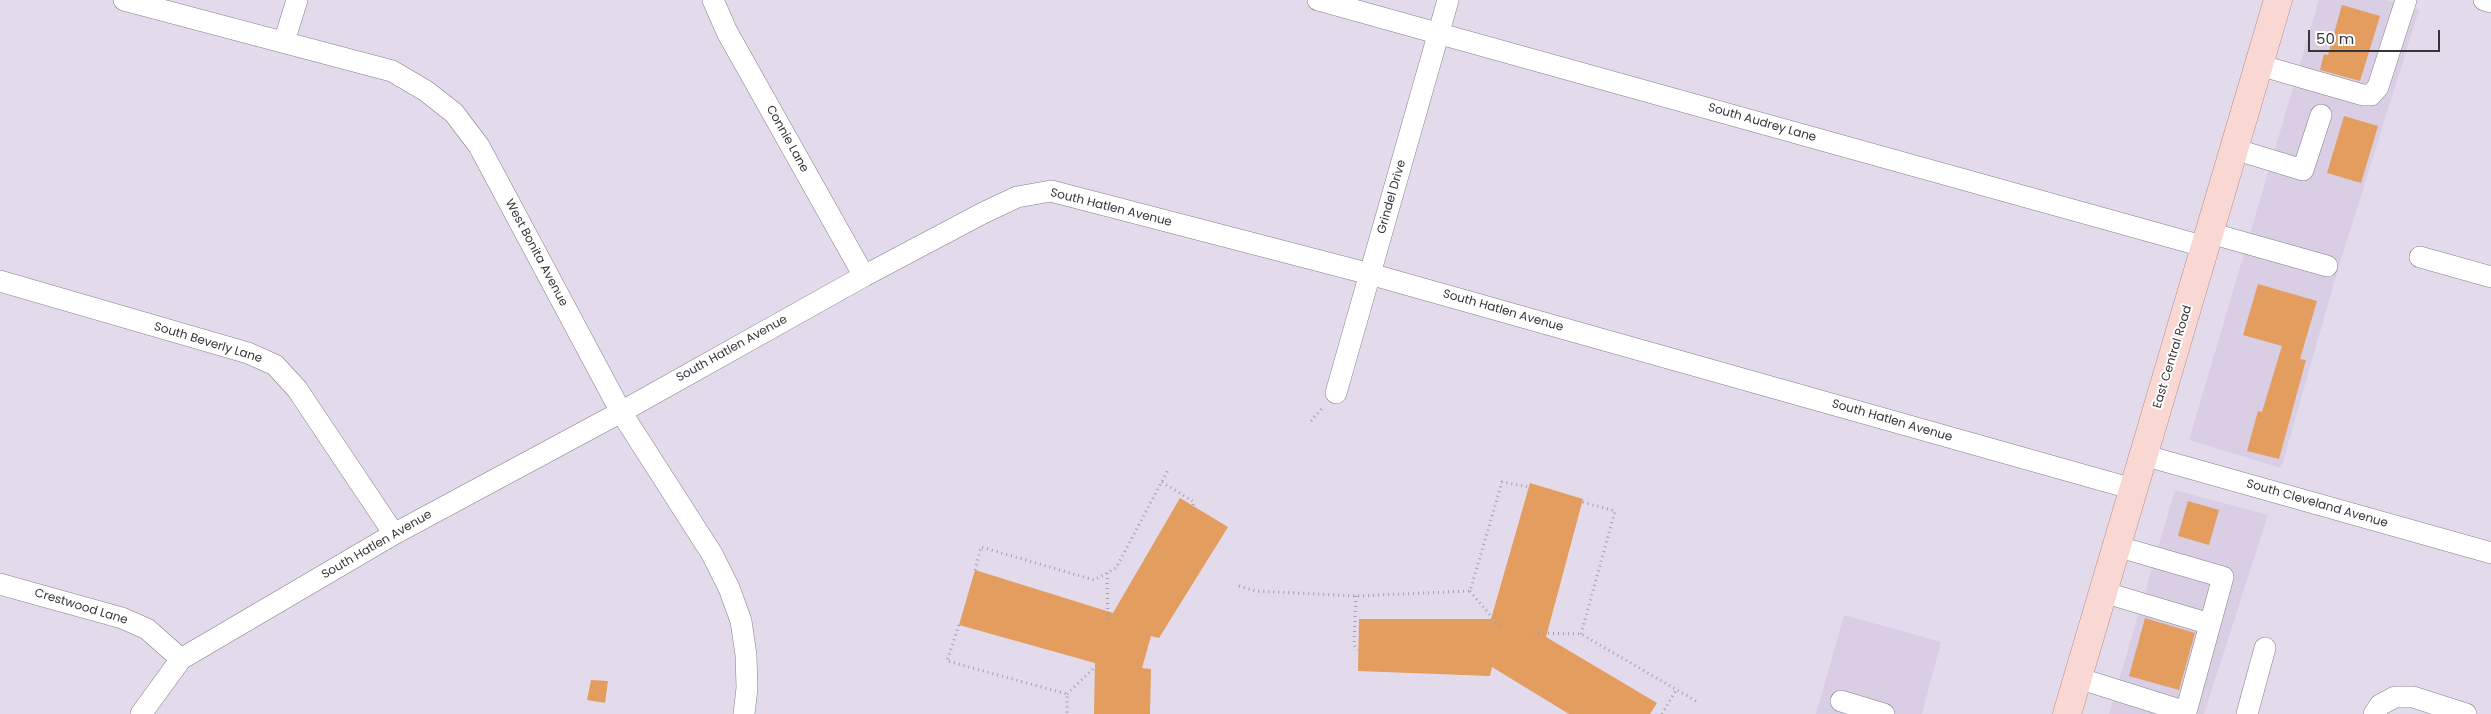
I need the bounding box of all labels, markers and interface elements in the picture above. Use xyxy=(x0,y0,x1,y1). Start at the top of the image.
scale bar xyxy=(2311,20,2444,52)
text: 50 m xyxy=(2316,28,2354,49)
street label: South Audrey Lane xyxy=(1706,101,1818,145)
street label: Connie Lane xyxy=(763,103,811,175)
street label: Grindel Drive xyxy=(1375,158,1409,236)
street label: South Hatlen Avenue xyxy=(1049,186,1173,230)
street label: West Bonita Avenue xyxy=(502,197,570,309)
street label: South Hatlen Avenue xyxy=(1441,287,1565,335)
street label: East Central Road xyxy=(2151,304,2195,410)
street label: South Hatlen Avenue xyxy=(674,312,790,386)
street label: South Beverly Lane xyxy=(152,320,264,366)
street label: South Hatlen Avenue xyxy=(1830,397,1954,445)
street label: South Cleveland Avenue xyxy=(2245,477,2389,531)
street label: South Hatlen Avenue xyxy=(319,508,435,582)
street label: Crestwood Lane xyxy=(33,586,129,628)

